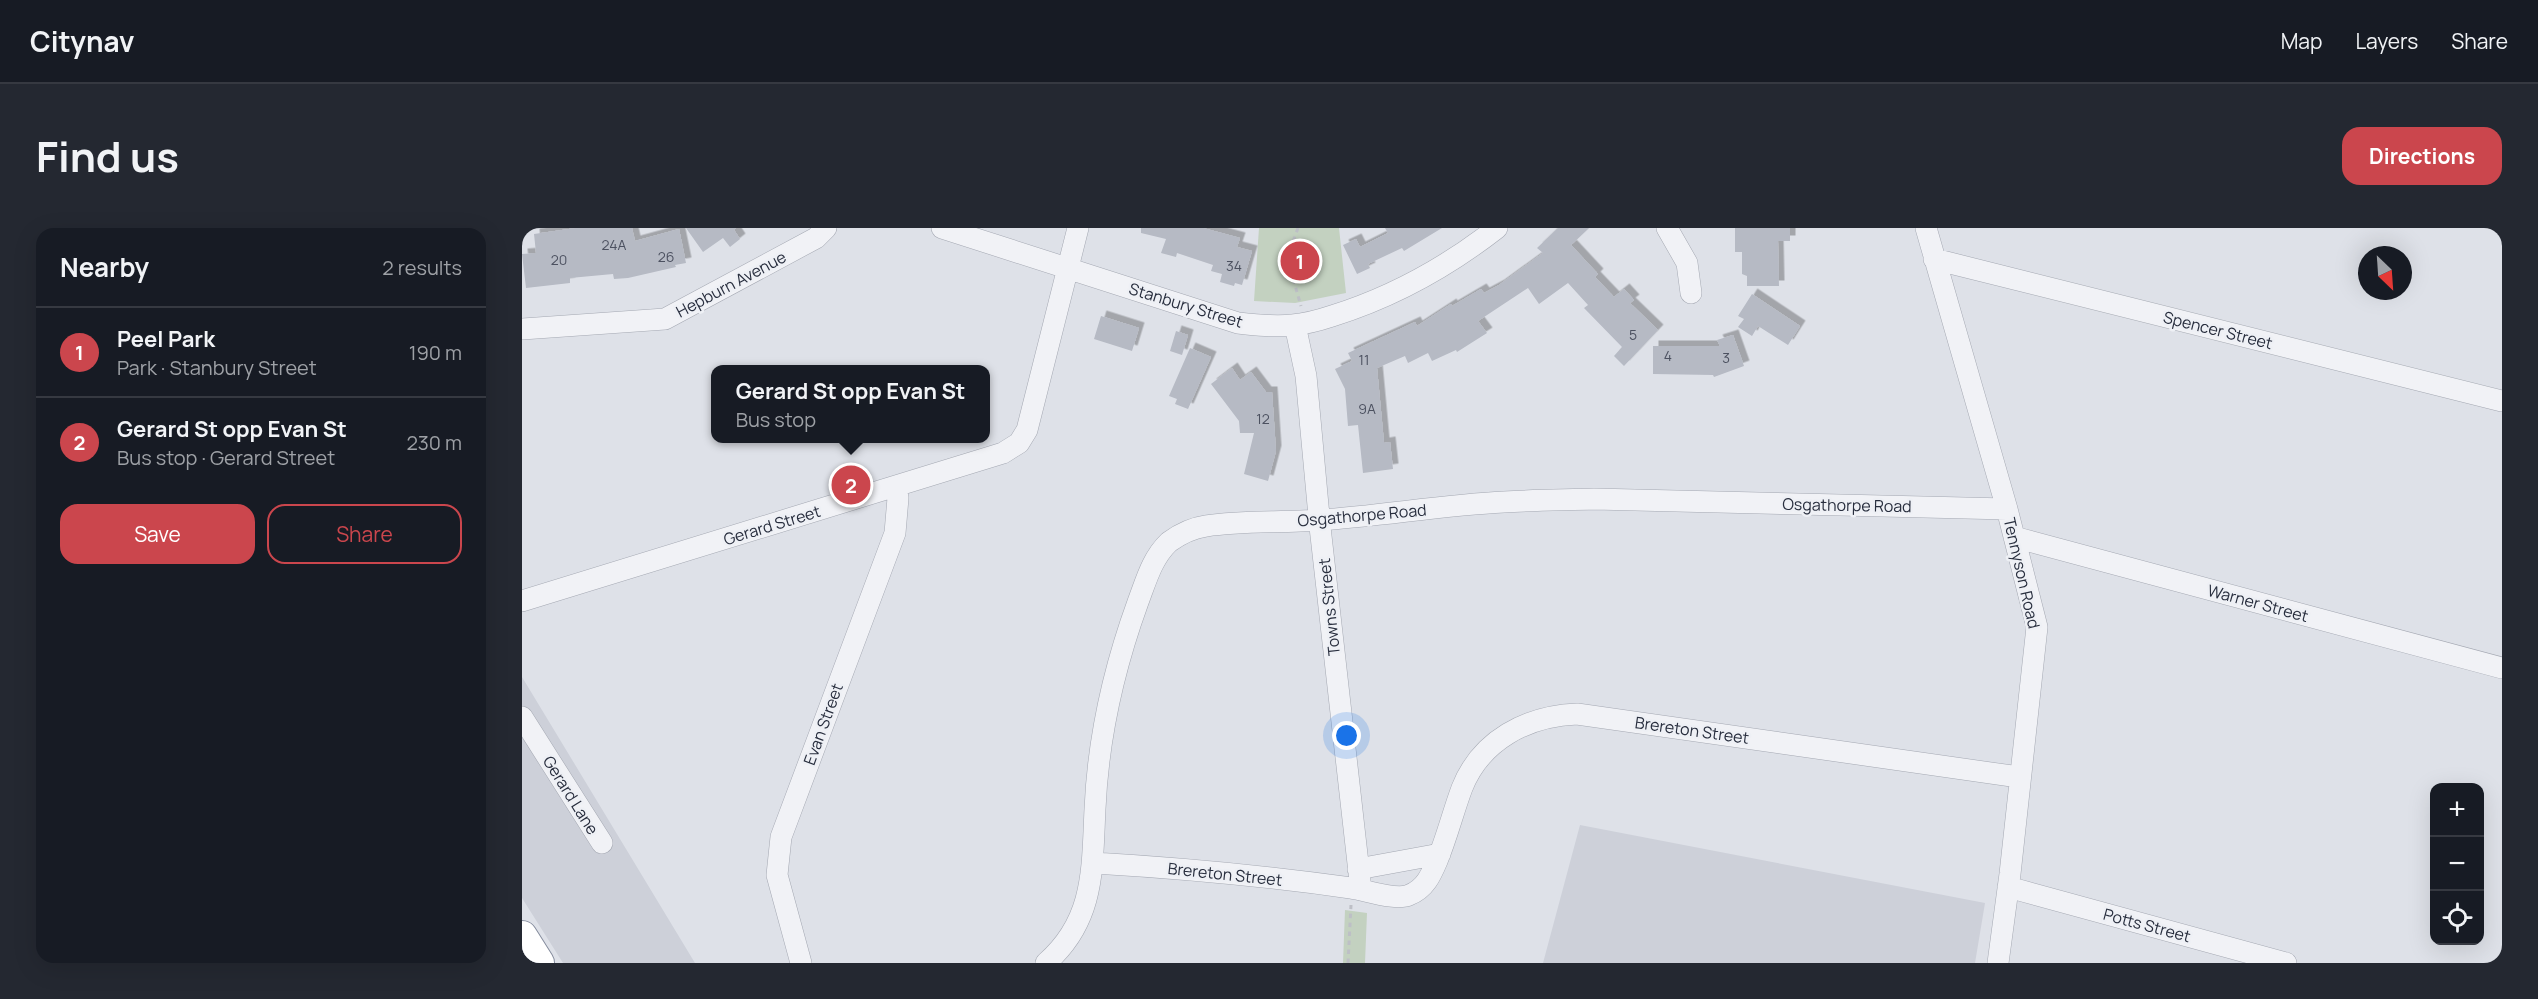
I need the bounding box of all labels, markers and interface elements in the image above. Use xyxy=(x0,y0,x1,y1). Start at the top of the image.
text: Citynav xyxy=(30,22,134,60)
text: Map xyxy=(2281,27,2322,55)
text: Layers xyxy=(2355,27,2418,55)
text: Share xyxy=(2451,27,2508,55)
text: Find us xyxy=(36,127,179,185)
button: Directions xyxy=(2342,127,2502,185)
house number: 24A xyxy=(602,235,627,254)
pin: 1 xyxy=(1280,238,1320,284)
street label: Hepburn Avenue xyxy=(672,246,790,322)
north arrow xyxy=(2358,246,2412,300)
house number: 26 xyxy=(658,247,674,266)
text: Nearby xyxy=(60,249,149,285)
house number: 20 xyxy=(551,250,567,269)
text: 2 results xyxy=(382,254,462,281)
house number: 34 xyxy=(1226,256,1242,275)
street label: Stanbury Street xyxy=(1126,277,1246,333)
street label: Spencer Street xyxy=(2161,306,2275,354)
text: Peel Park xyxy=(117,324,215,354)
house number: 5 xyxy=(1629,325,1637,344)
text: 1 xyxy=(75,339,84,366)
text: 190 m xyxy=(409,339,462,366)
house number: 4 xyxy=(1664,346,1672,365)
house number: 3 xyxy=(1722,348,1730,367)
house number: 11 xyxy=(1359,350,1369,369)
text: Park · Stanbury Street xyxy=(117,354,317,381)
popup xyxy=(711,365,990,443)
text: Gerard St opp Evan St xyxy=(736,376,965,406)
house number: 9A xyxy=(1358,399,1376,418)
text: Bus stop xyxy=(736,406,816,433)
house number: 12 xyxy=(1256,409,1270,428)
text: Gerard St opp Evan St xyxy=(117,414,347,444)
text: 2 xyxy=(74,429,85,456)
text: 230 m xyxy=(406,429,462,456)
text: Bus stop · Gerard Street xyxy=(117,444,335,471)
pin: 2 xyxy=(832,462,870,508)
street label: Osgathorpe Road xyxy=(1782,493,1912,517)
street label: Osgathorpe Road xyxy=(1297,498,1427,532)
street label: Gerard Street xyxy=(721,500,823,550)
button: Save xyxy=(60,504,255,564)
button: Share xyxy=(267,504,462,564)
street label: Tennyson Road xyxy=(1999,515,2045,631)
street label: Towns Street xyxy=(1313,557,1345,657)
street label: Warner Street xyxy=(2205,579,2311,627)
street label: Evan Street xyxy=(798,680,848,768)
street label: Brereton Street xyxy=(1634,711,1750,749)
your location xyxy=(1332,721,1361,750)
street label: Gerard Lane xyxy=(538,751,604,839)
map controls xyxy=(2430,783,2484,945)
button: + xyxy=(2430,783,2484,837)
button: − xyxy=(2430,837,2484,891)
street label: Brereton Street xyxy=(1167,857,1283,891)
button: locate xyxy=(2430,891,2484,945)
street label: Potts Street xyxy=(2101,903,2193,947)

